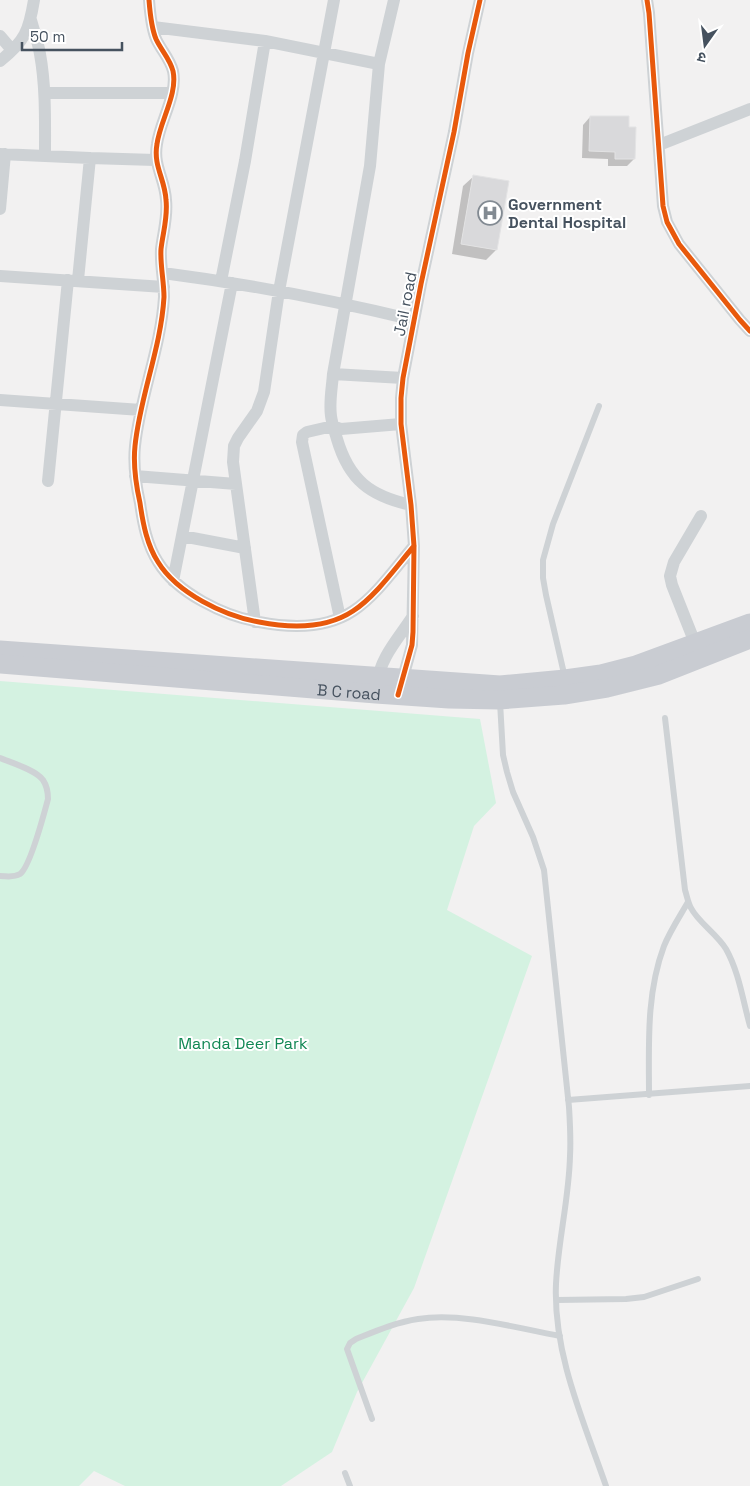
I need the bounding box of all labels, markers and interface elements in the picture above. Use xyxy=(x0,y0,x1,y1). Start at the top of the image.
scale bar xyxy=(22,20,122,52)
north arrow xyxy=(680,20,730,70)
text: 50 m xyxy=(30,27,65,46)
text: उ xyxy=(695,48,708,67)
place label: Government Dental Hospital xyxy=(508,194,626,233)
hospital icon: Government Dental Hospital xyxy=(477,200,503,226)
street label: Jail road xyxy=(388,270,422,338)
street label: B C road xyxy=(316,679,382,705)
park label: Manda Deer Park xyxy=(178,1033,308,1054)

